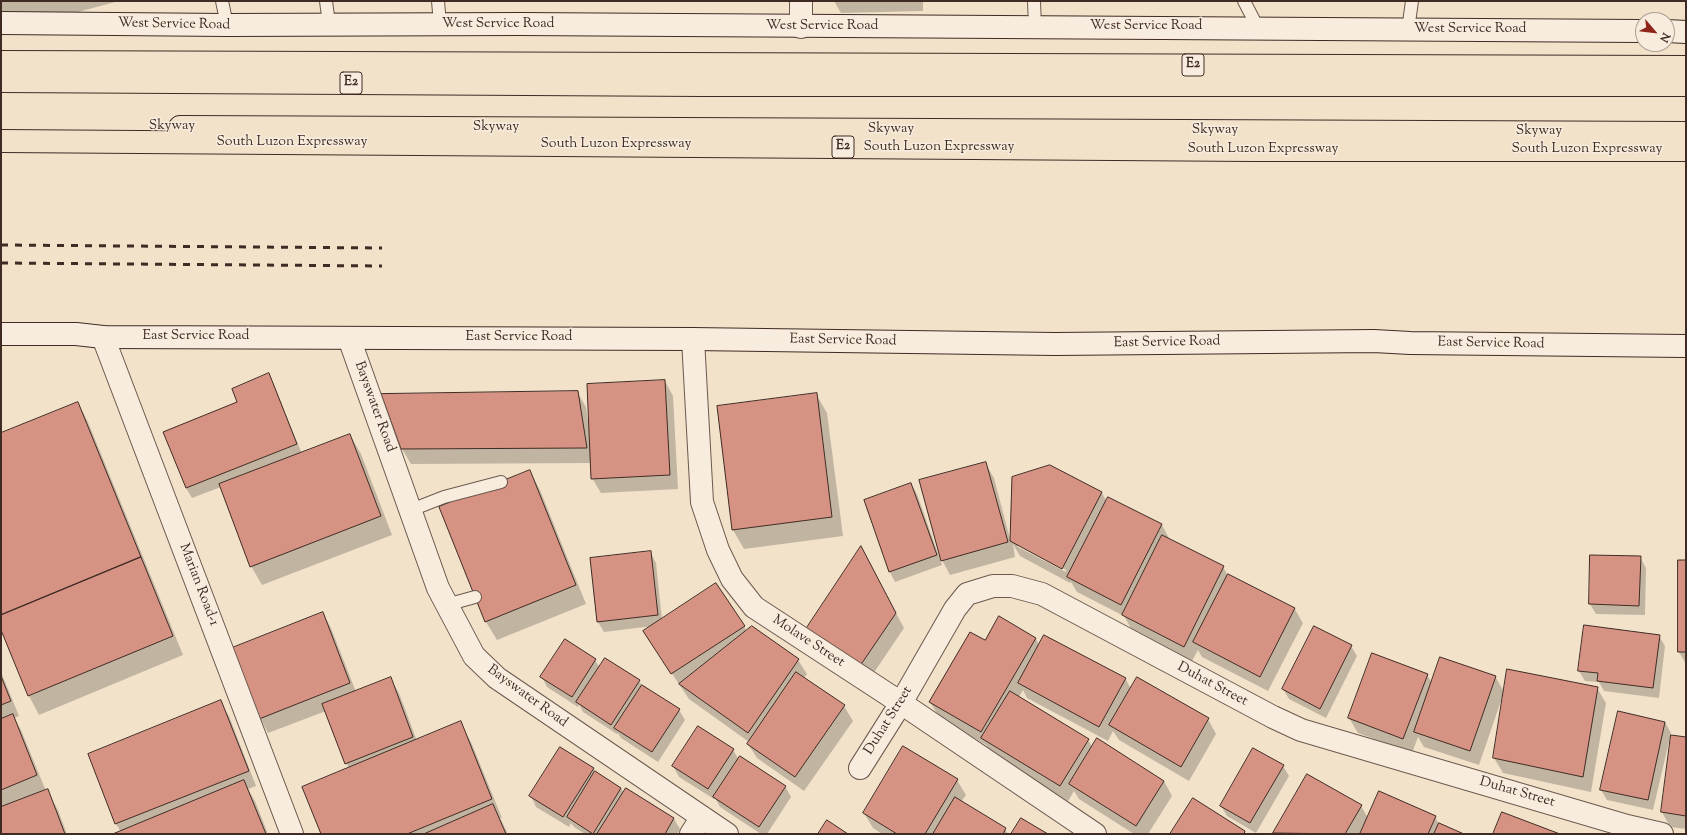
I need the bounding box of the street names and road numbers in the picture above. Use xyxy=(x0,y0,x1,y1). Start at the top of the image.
street label: West Service Road xyxy=(118,16,230,34)
street label: West Service Road xyxy=(442,17,554,33)
street label: West Service Road xyxy=(766,19,878,35)
street label: West Service Road xyxy=(1090,19,1202,35)
street label: West Service Road xyxy=(1414,22,1526,38)
road number: E2 xyxy=(1182,54,1204,76)
road number: E2 xyxy=(340,72,362,94)
street label: Skyway xyxy=(149,119,195,135)
street label: Skyway xyxy=(473,120,519,136)
street label: Skyway xyxy=(868,122,914,138)
street label: Skyway xyxy=(1192,123,1238,139)
street label: Skyway xyxy=(1516,124,1562,140)
street label: South Luzon Expressway xyxy=(216,135,368,151)
road number: E2 xyxy=(832,136,854,158)
street label: South Luzon Expressway xyxy=(540,137,692,153)
street label: South Luzon Expressway xyxy=(863,140,1015,156)
street label: South Luzon Expressway xyxy=(1187,142,1339,158)
street label: South Luzon Expressway xyxy=(1511,142,1663,158)
street label: East Service Road xyxy=(143,329,249,345)
street label: East Service Road xyxy=(466,330,572,346)
street label: East Service Road xyxy=(789,332,897,350)
street label: East Service Road xyxy=(1113,334,1221,352)
street label: East Service Road xyxy=(1437,335,1545,353)
street label: Bayswater Road xyxy=(350,359,398,455)
street label: Marian Road-1 xyxy=(175,541,221,629)
street label: Molave Street xyxy=(769,612,847,672)
street label: Duhat Street xyxy=(1174,659,1250,711)
street label: Bayswater Road xyxy=(483,662,571,732)
street label: Duhat Street xyxy=(861,684,917,758)
street label: Duhat Street xyxy=(1477,774,1557,812)

